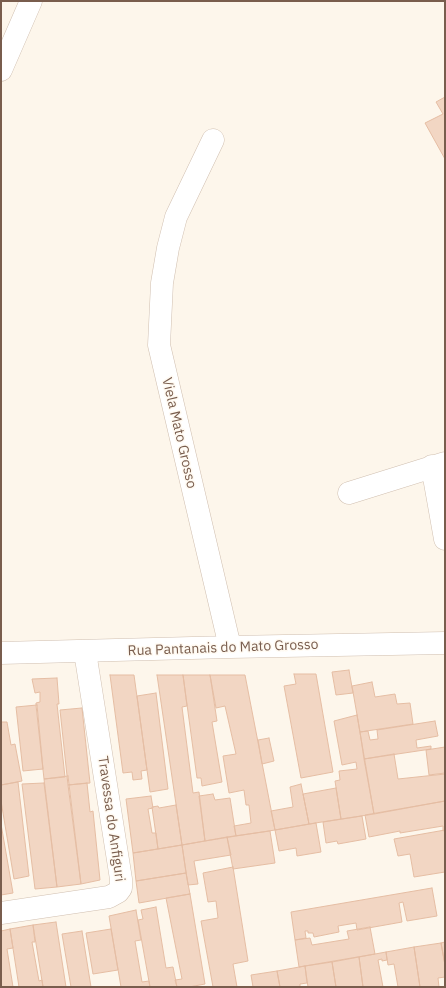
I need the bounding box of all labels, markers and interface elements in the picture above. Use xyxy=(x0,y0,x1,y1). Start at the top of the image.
street label: Viela Mato Grosso xyxy=(158,376,200,490)
street label: Rua Pantanais do Mato Grosso xyxy=(127,636,319,660)
street label: Travessa do Anfiguri xyxy=(94,755,128,883)

